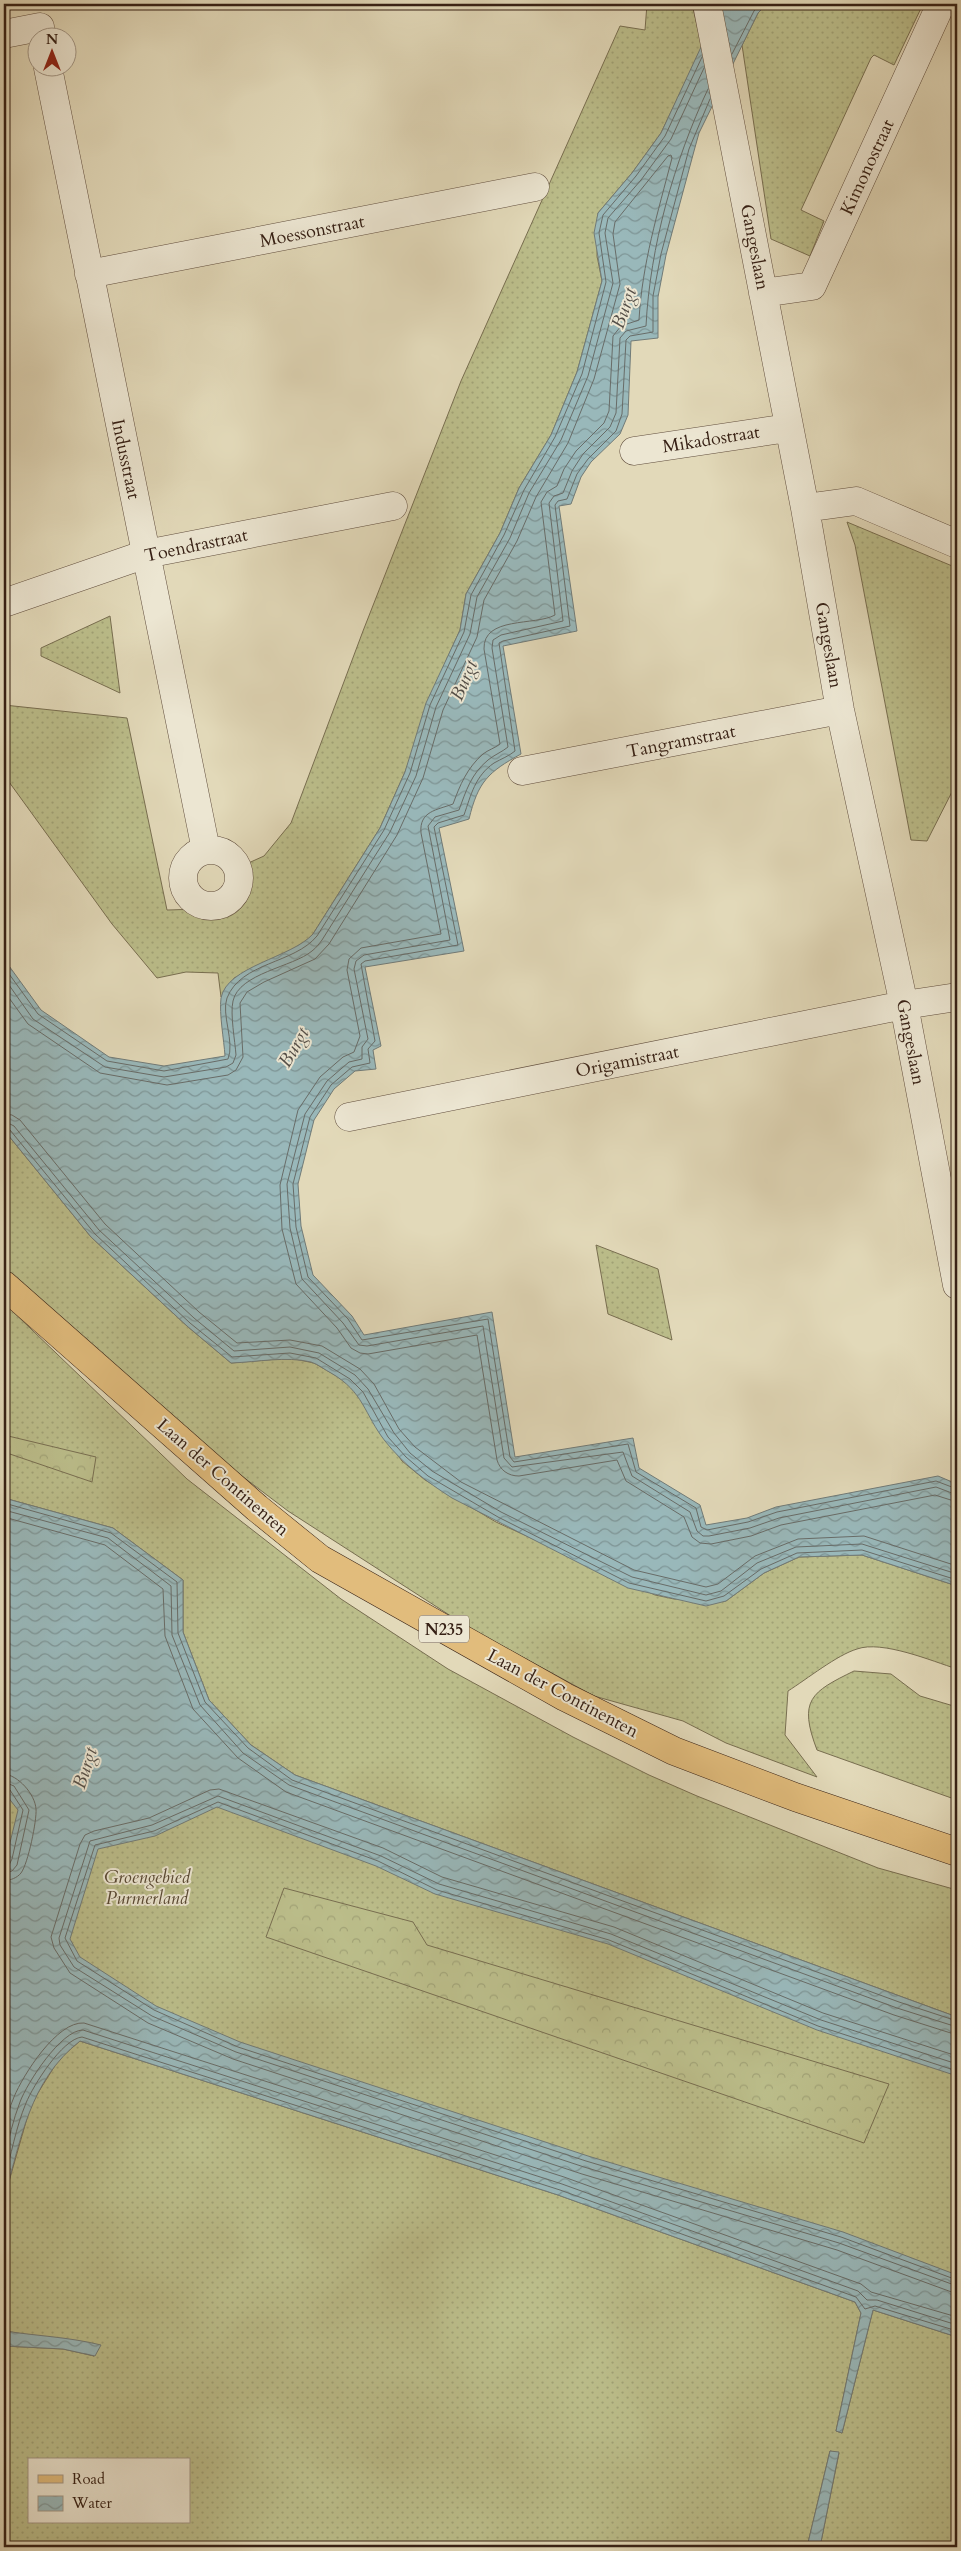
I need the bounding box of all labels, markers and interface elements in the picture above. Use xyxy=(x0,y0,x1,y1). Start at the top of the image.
north arrow xyxy=(28,28,78,78)
text: N xyxy=(46,30,58,49)
street label: Kimonostraat xyxy=(834,115,901,219)
street label: Gangeslaan xyxy=(734,202,775,293)
street label: Moessonstraat xyxy=(257,209,367,254)
water label: Burgt xyxy=(605,284,643,332)
street label: Indusstraat xyxy=(105,417,146,502)
street label: Mikadostraat xyxy=(661,419,762,460)
street label: Toendrastraat xyxy=(142,522,250,569)
street label: Gangeslaan xyxy=(809,600,848,691)
water label: Burgt xyxy=(444,655,484,705)
street label: Tangramstraat xyxy=(625,719,738,764)
street label: Gangeslaan xyxy=(890,997,931,1088)
water label: Burgt xyxy=(272,1022,316,1072)
street label: Origamistraat xyxy=(573,1039,681,1084)
street label: Laan der Continenten xyxy=(151,1413,295,1542)
road number: N235 xyxy=(419,1616,469,1642)
street label: Laan der Continenten xyxy=(483,1643,643,1744)
water label: Burgt xyxy=(66,1744,104,1792)
park label: Groengebied Purmerland xyxy=(104,1865,191,1911)
legend xyxy=(28,2458,190,2524)
text: Road xyxy=(72,2469,105,2489)
text: Water xyxy=(71,2493,113,2513)

